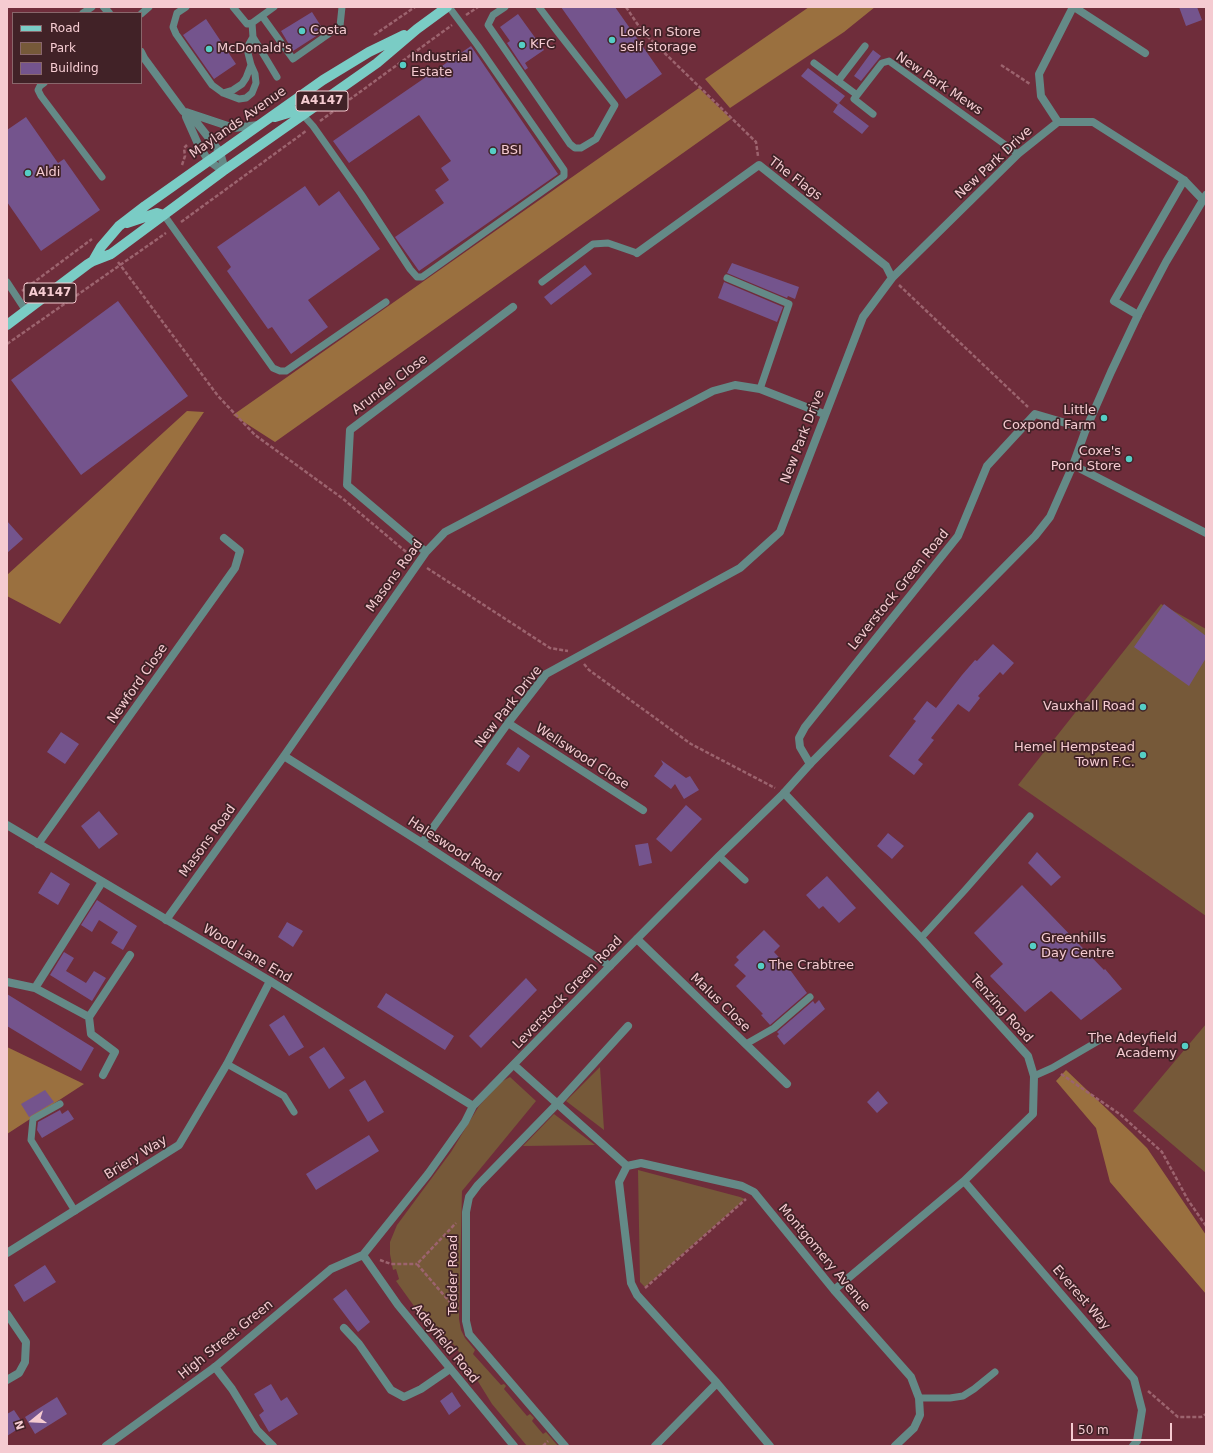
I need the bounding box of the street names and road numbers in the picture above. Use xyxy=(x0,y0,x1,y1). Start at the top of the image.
street label: New Park Mews xyxy=(893,49,985,119)
street label: Maylands Avenue xyxy=(187,84,289,162)
road number: A4147 xyxy=(296,91,348,111)
street label: New Park Drive xyxy=(952,123,1036,203)
street label: The Flags xyxy=(765,154,825,204)
road number: A4147 xyxy=(24,283,76,303)
street label: Arundel Close xyxy=(349,352,431,418)
street label: New Park Drive xyxy=(778,388,828,486)
street label: Leverstock Green Road xyxy=(845,526,953,654)
street label: Masons Road xyxy=(364,537,426,615)
street label: Newford Close xyxy=(105,641,171,727)
street label: New Park Drive xyxy=(472,663,546,751)
street label: Wellswood Close xyxy=(532,721,632,793)
street label: Masons Road xyxy=(177,802,239,880)
street label: Haleswood Road xyxy=(405,814,503,886)
street label: Wood Lane End xyxy=(200,921,294,987)
street label: Leverstock Green Road xyxy=(510,933,626,1053)
street label: Malus Close xyxy=(687,971,753,1035)
street label: Tenzing Road xyxy=(967,972,1035,1046)
street label: Briery Way xyxy=(102,1133,170,1183)
street label: Montgomery Avenue xyxy=(775,1201,873,1315)
street label: Tedder Road xyxy=(446,1235,462,1315)
street label: Everest Way xyxy=(1049,1262,1113,1334)
street label: High Street Green xyxy=(176,1297,276,1383)
street label: Adeyfield Road xyxy=(408,1301,482,1387)

